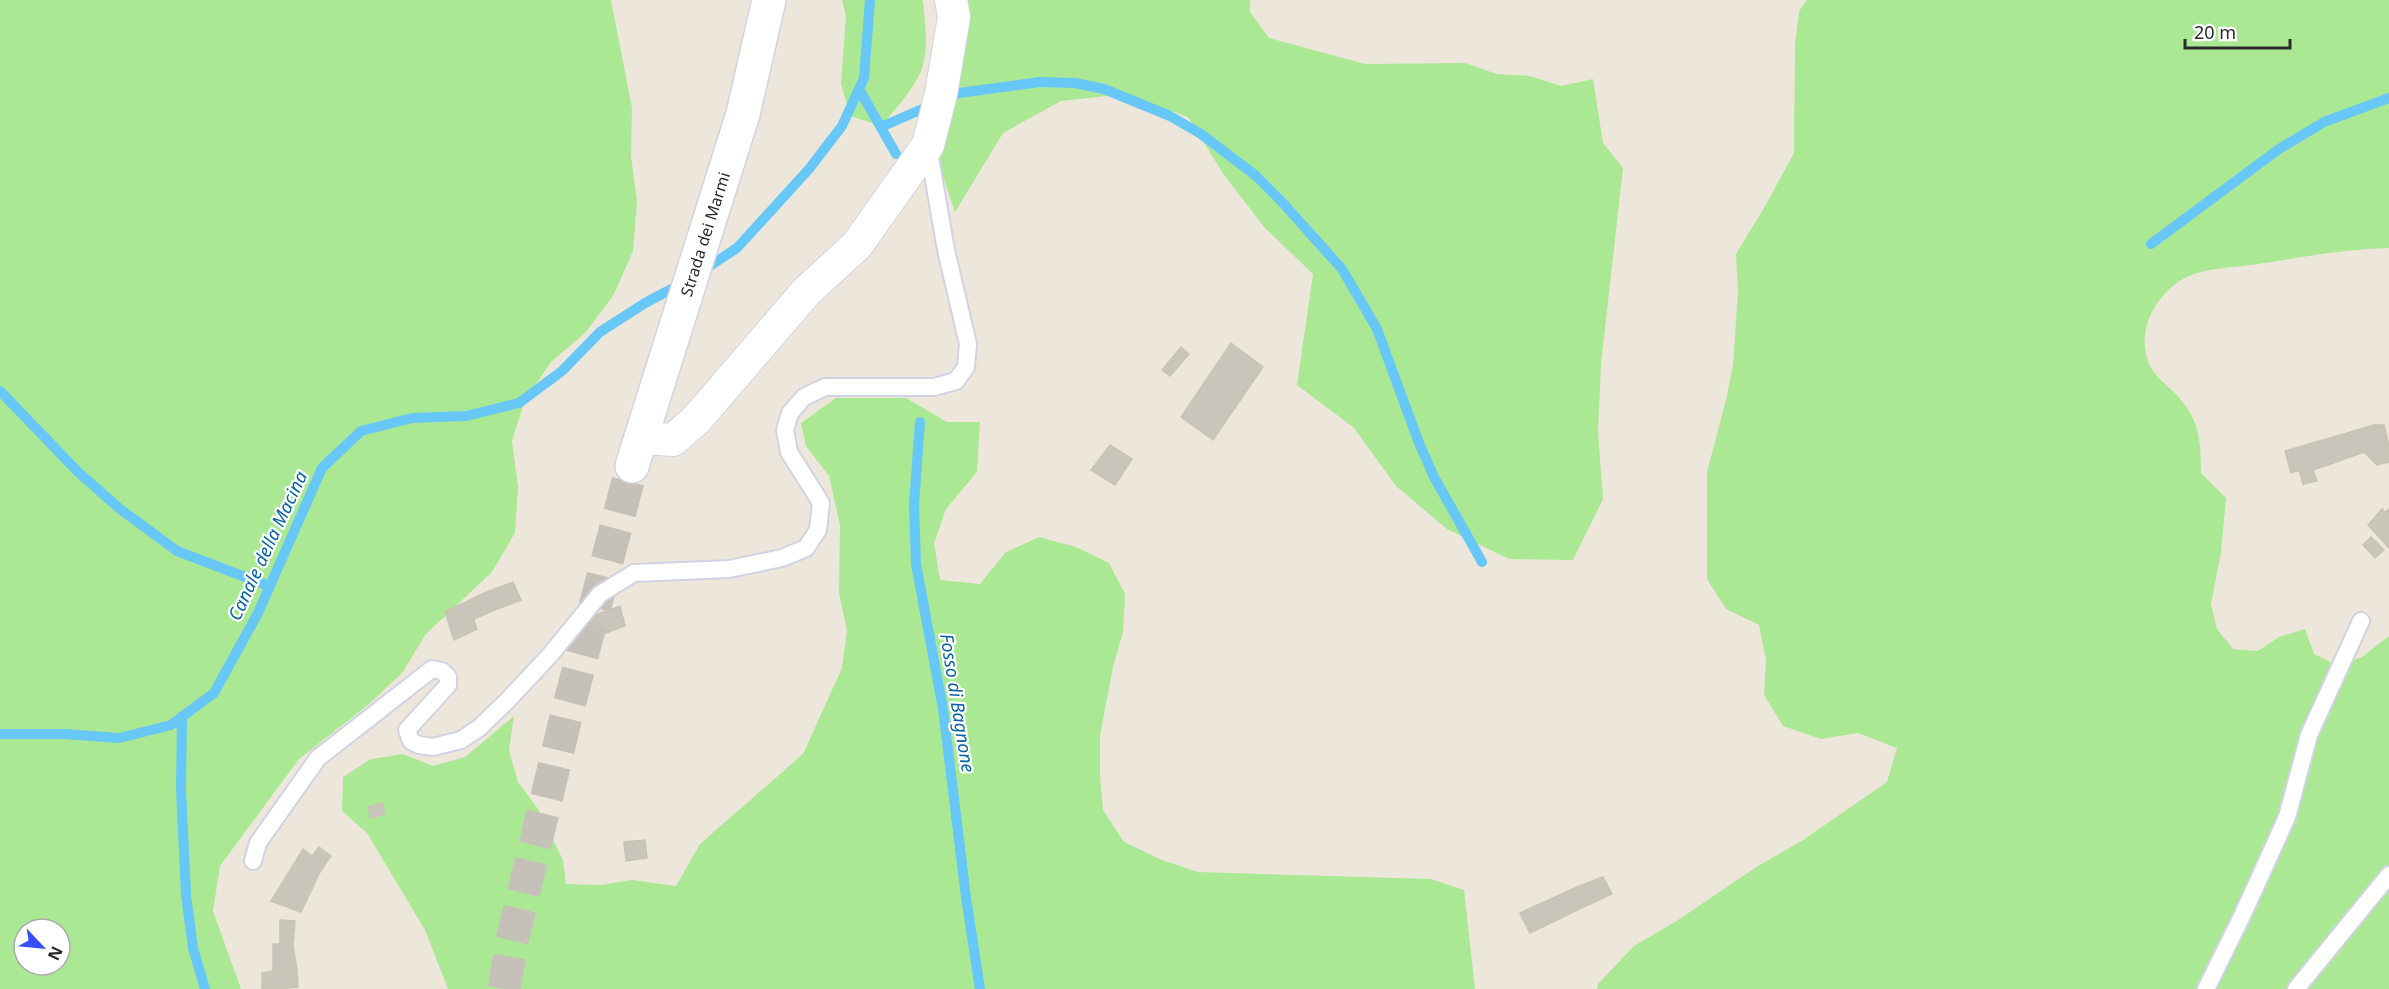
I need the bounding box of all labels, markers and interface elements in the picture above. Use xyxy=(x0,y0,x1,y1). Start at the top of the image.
scale bar xyxy=(2185,12,2290,50)
text: 20 m xyxy=(2194,20,2236,44)
street label: Strada dei Marmi xyxy=(675,169,735,299)
water label: Canale della Macina xyxy=(222,467,312,624)
water label: Fosso di Bagnone xyxy=(935,632,981,774)
north arrow xyxy=(12,917,72,977)
text: N xyxy=(43,943,68,964)

